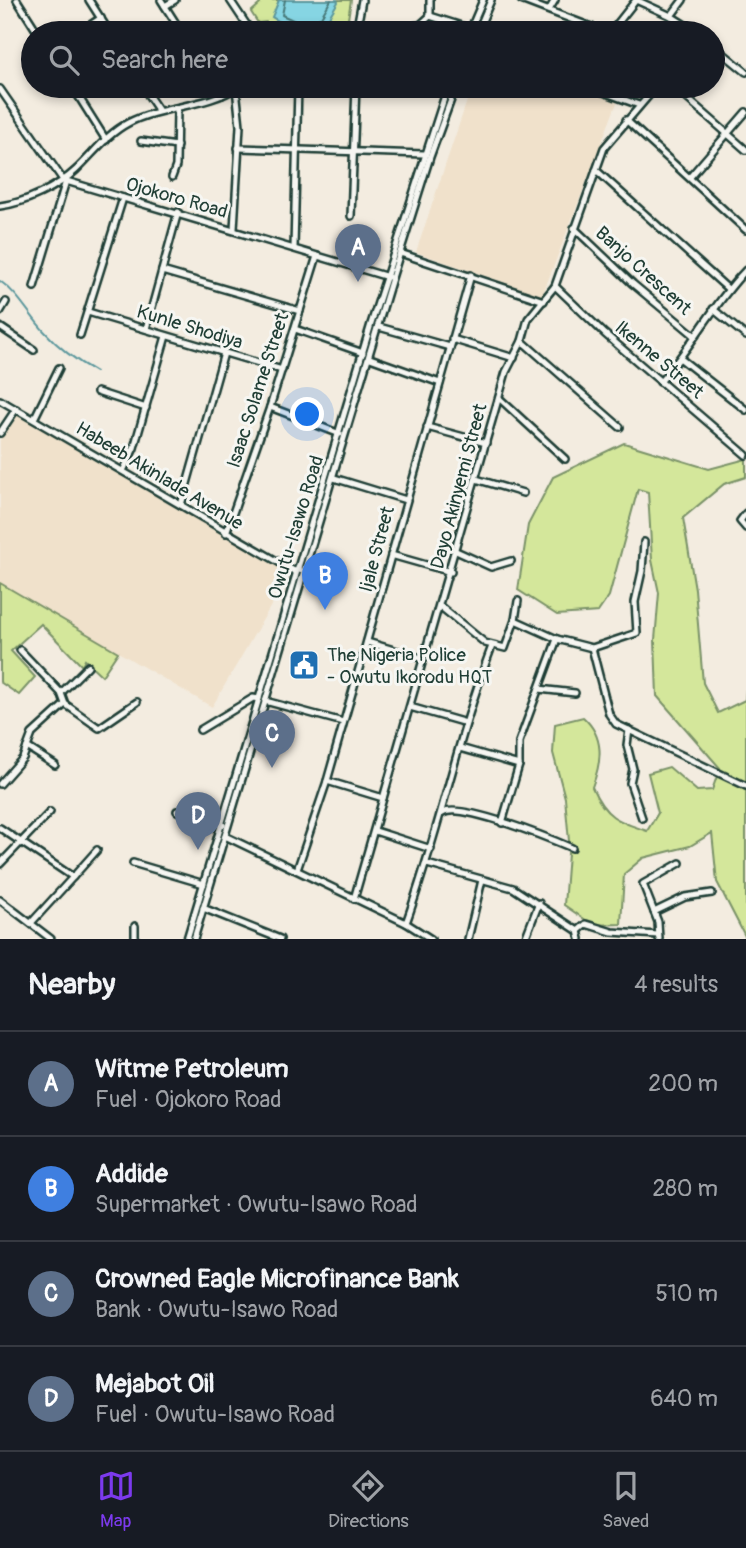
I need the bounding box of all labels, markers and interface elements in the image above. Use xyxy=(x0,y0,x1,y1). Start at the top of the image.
search box xyxy=(21,21,725,98)
icon: search xyxy=(45,41,83,79)
text: Search here xyxy=(101,44,228,76)
street label: Ojokoro Road xyxy=(123,172,230,224)
street label: Banjo Crescent xyxy=(590,221,697,320)
pin: A xyxy=(335,224,381,282)
street label: Kunle Shodiya xyxy=(134,299,246,355)
street label: Isaac Solame Street xyxy=(222,309,294,471)
street label: Ikenne Street xyxy=(610,316,709,404)
your location xyxy=(290,397,324,431)
street label: Dayo Akinyemi Street xyxy=(425,401,493,571)
street label: Habeeb Akinlade Avenue xyxy=(71,416,248,536)
street label: Owutu-Isawo Road xyxy=(263,453,329,602)
street label: Ijale Street xyxy=(354,503,400,595)
pin: B xyxy=(302,552,348,610)
place label: The Nigeria Police - Owutu Ikorodu HQT xyxy=(327,643,492,689)
public building icon: The Nigeria Police - Owutu Ikorodu HQT xyxy=(287,648,321,682)
pin: C xyxy=(249,710,295,768)
pin: D xyxy=(175,792,221,850)
text: Nearby xyxy=(28,966,115,1003)
text: 4 results xyxy=(634,970,718,999)
text: Witme Petroleum xyxy=(95,1053,289,1085)
text: A xyxy=(44,1069,58,1098)
text: 200 m xyxy=(648,1069,718,1098)
text: Fuel · Ojokoro Road xyxy=(95,1085,282,1114)
text: Addide xyxy=(95,1158,168,1190)
text: B xyxy=(44,1174,58,1203)
text: 280 m xyxy=(652,1174,718,1203)
text: Supermarket · Owutu-Isawo Road xyxy=(95,1190,418,1219)
text: Crowned Eagle Microfinance Bank xyxy=(95,1263,459,1295)
text: C xyxy=(44,1279,58,1308)
text: 510 m xyxy=(655,1279,718,1308)
text: Bank · Owutu-Isawo Road xyxy=(95,1295,338,1324)
text: Mejabot Oil xyxy=(95,1368,215,1400)
text: D xyxy=(44,1384,58,1413)
text: 640 m xyxy=(650,1384,718,1413)
text: Fuel · Owutu-Isawo Road xyxy=(95,1400,335,1429)
tab: Map xyxy=(97,1467,135,1533)
tab: Directions xyxy=(328,1467,409,1533)
tab: Saved xyxy=(602,1467,649,1533)

